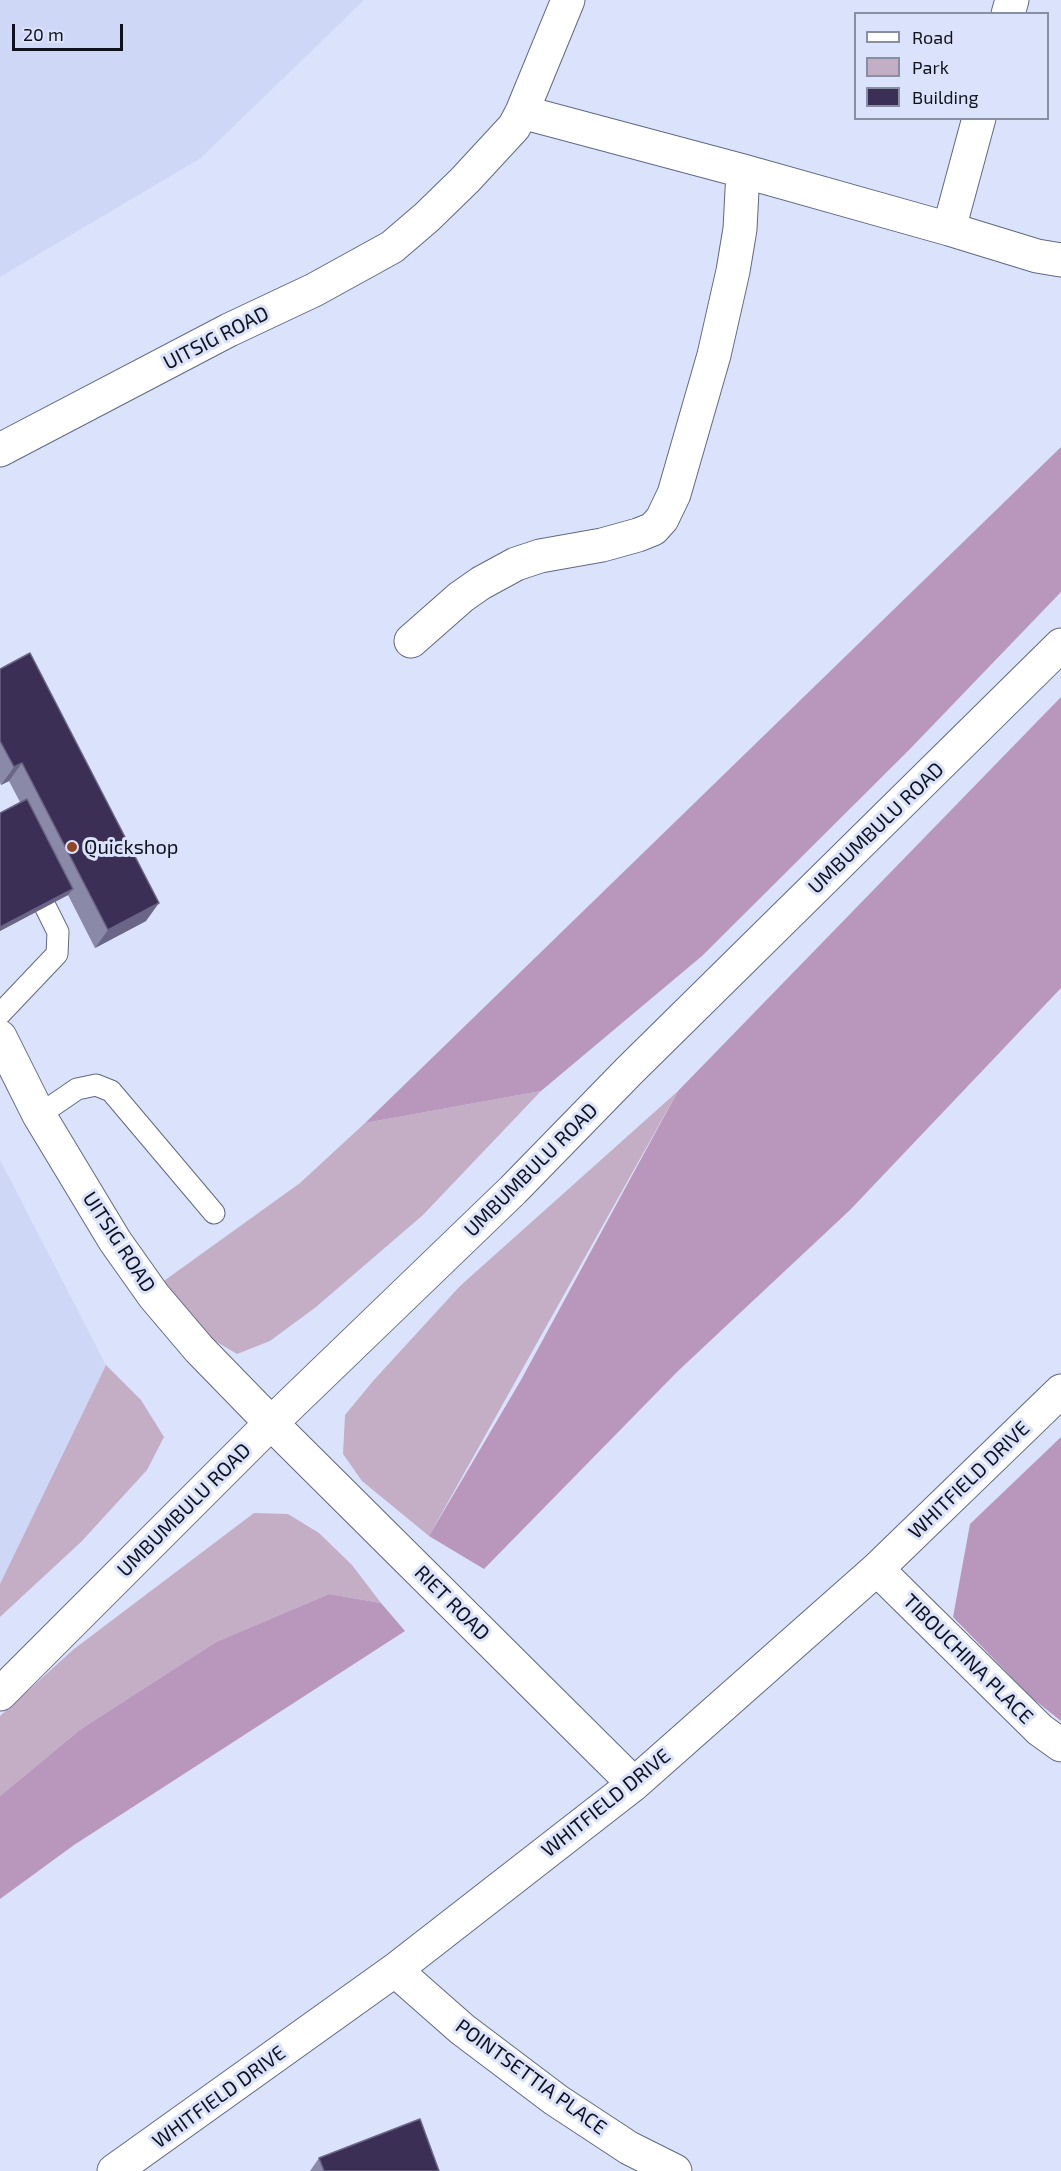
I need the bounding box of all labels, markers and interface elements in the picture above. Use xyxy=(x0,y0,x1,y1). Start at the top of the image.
scale bar xyxy=(15,12,126,50)
legend xyxy=(854,12,1049,120)
text: 20 m xyxy=(23,23,64,45)
text: Road xyxy=(912,26,953,48)
text: Park xyxy=(912,56,949,78)
text: Building xyxy=(912,86,979,108)
street label: UITSIG ROAD xyxy=(159,301,273,375)
street label: UMBUMBULU ROAD xyxy=(803,757,949,899)
place label: Quickshop xyxy=(84,835,178,859)
marker: Quickshop xyxy=(65,840,79,854)
street label: UMBUMBULU ROAD xyxy=(459,1098,603,1242)
street label: UITSIG ROAD xyxy=(78,1187,160,1297)
street label: WHITFIELD DRIVE xyxy=(904,1416,1034,1544)
street label: UMBUMBULU ROAD xyxy=(112,1438,256,1582)
street label: RIET ROAD xyxy=(409,1560,495,1646)
street label: TIBOUCHINA PLACE xyxy=(898,1589,1038,1729)
street label: WHITFIELD DRIVE xyxy=(537,1744,675,1862)
street label: POINTSETTIA PLACE xyxy=(451,2014,611,2140)
street label: WHITFIELD DRIVE xyxy=(148,2041,290,2153)

